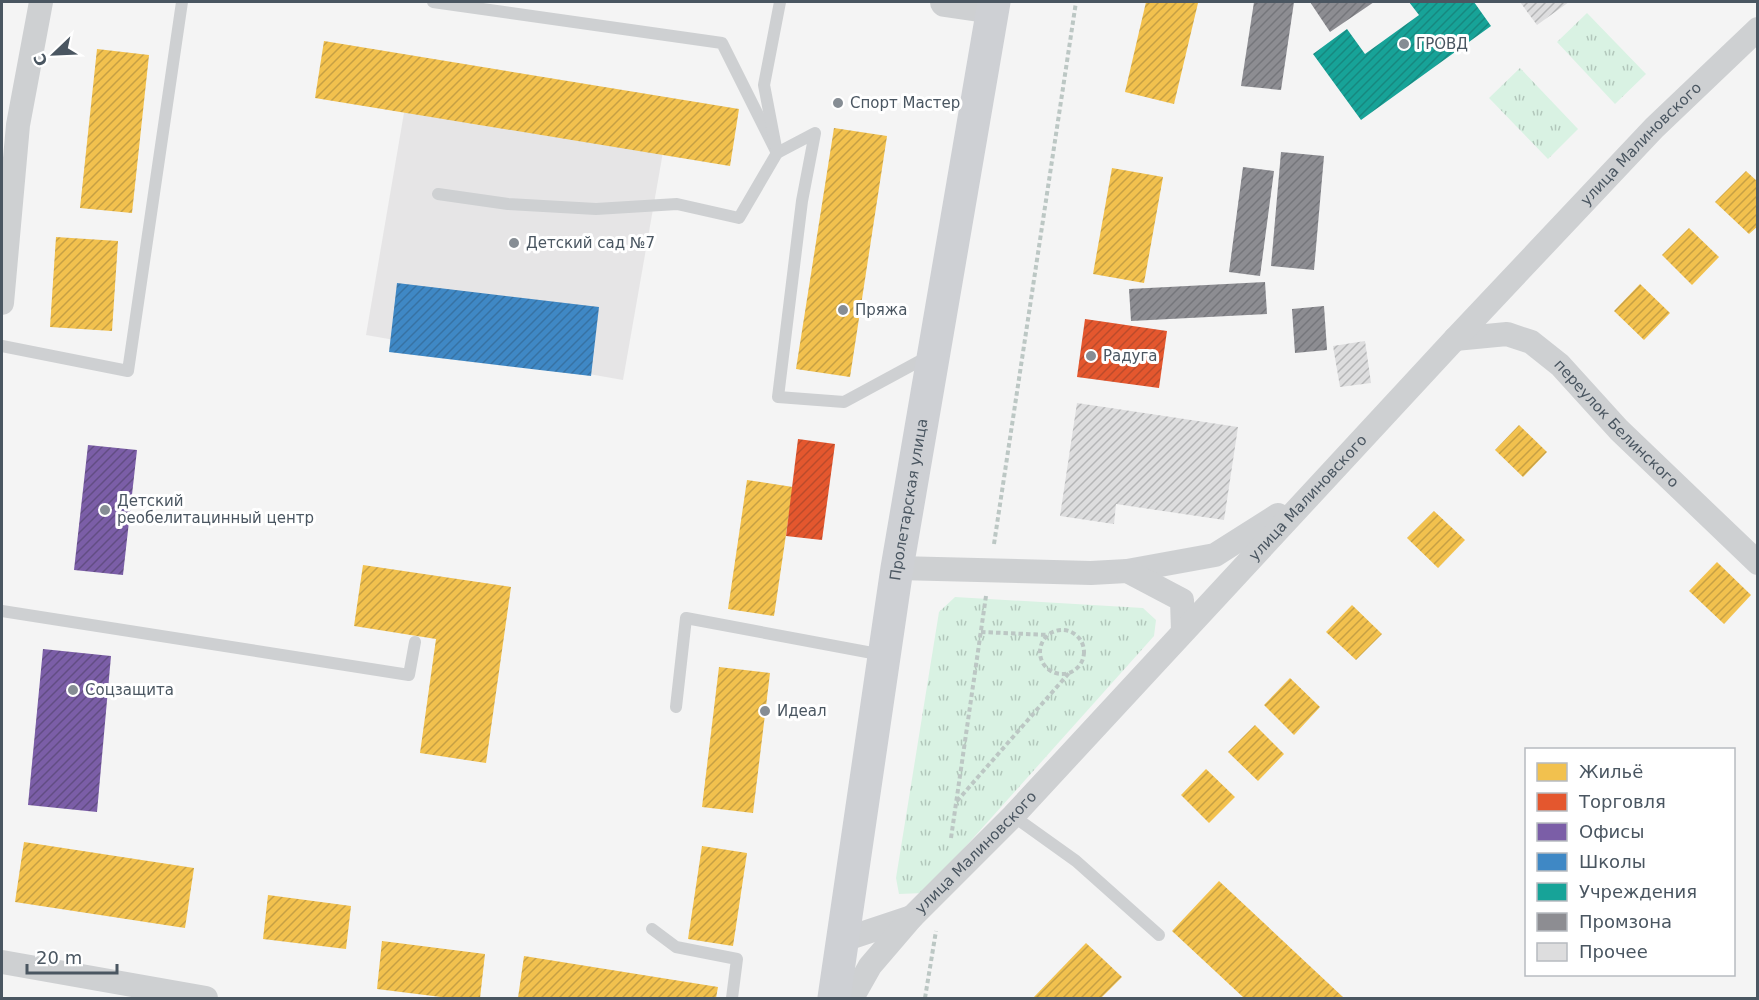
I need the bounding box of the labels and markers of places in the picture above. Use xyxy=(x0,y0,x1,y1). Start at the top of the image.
place label: ГРОВД xyxy=(1416,35,1468,53)
marker: ГРОВД xyxy=(1397,37,1411,51)
place label: Спорт Мастер xyxy=(850,94,960,112)
marker: Спорт Мастер xyxy=(831,96,845,110)
place label: Детский сад №7 xyxy=(526,234,655,252)
marker: Детский сад №7 xyxy=(507,236,521,250)
place label: Пряжа xyxy=(855,301,908,319)
marker: Пряжа xyxy=(836,303,850,317)
place label: Радуга xyxy=(1103,347,1158,365)
marker: Радуга xyxy=(1084,349,1098,363)
place label: Детский реобелитацинный центр xyxy=(117,492,314,527)
marker: Детский реобелитацинный центр xyxy=(98,503,112,517)
place label: Соцзащита xyxy=(85,681,174,699)
marker: Соцзащита xyxy=(66,683,80,697)
place label: Идеал xyxy=(777,702,827,720)
marker: Идеал xyxy=(758,704,772,718)

